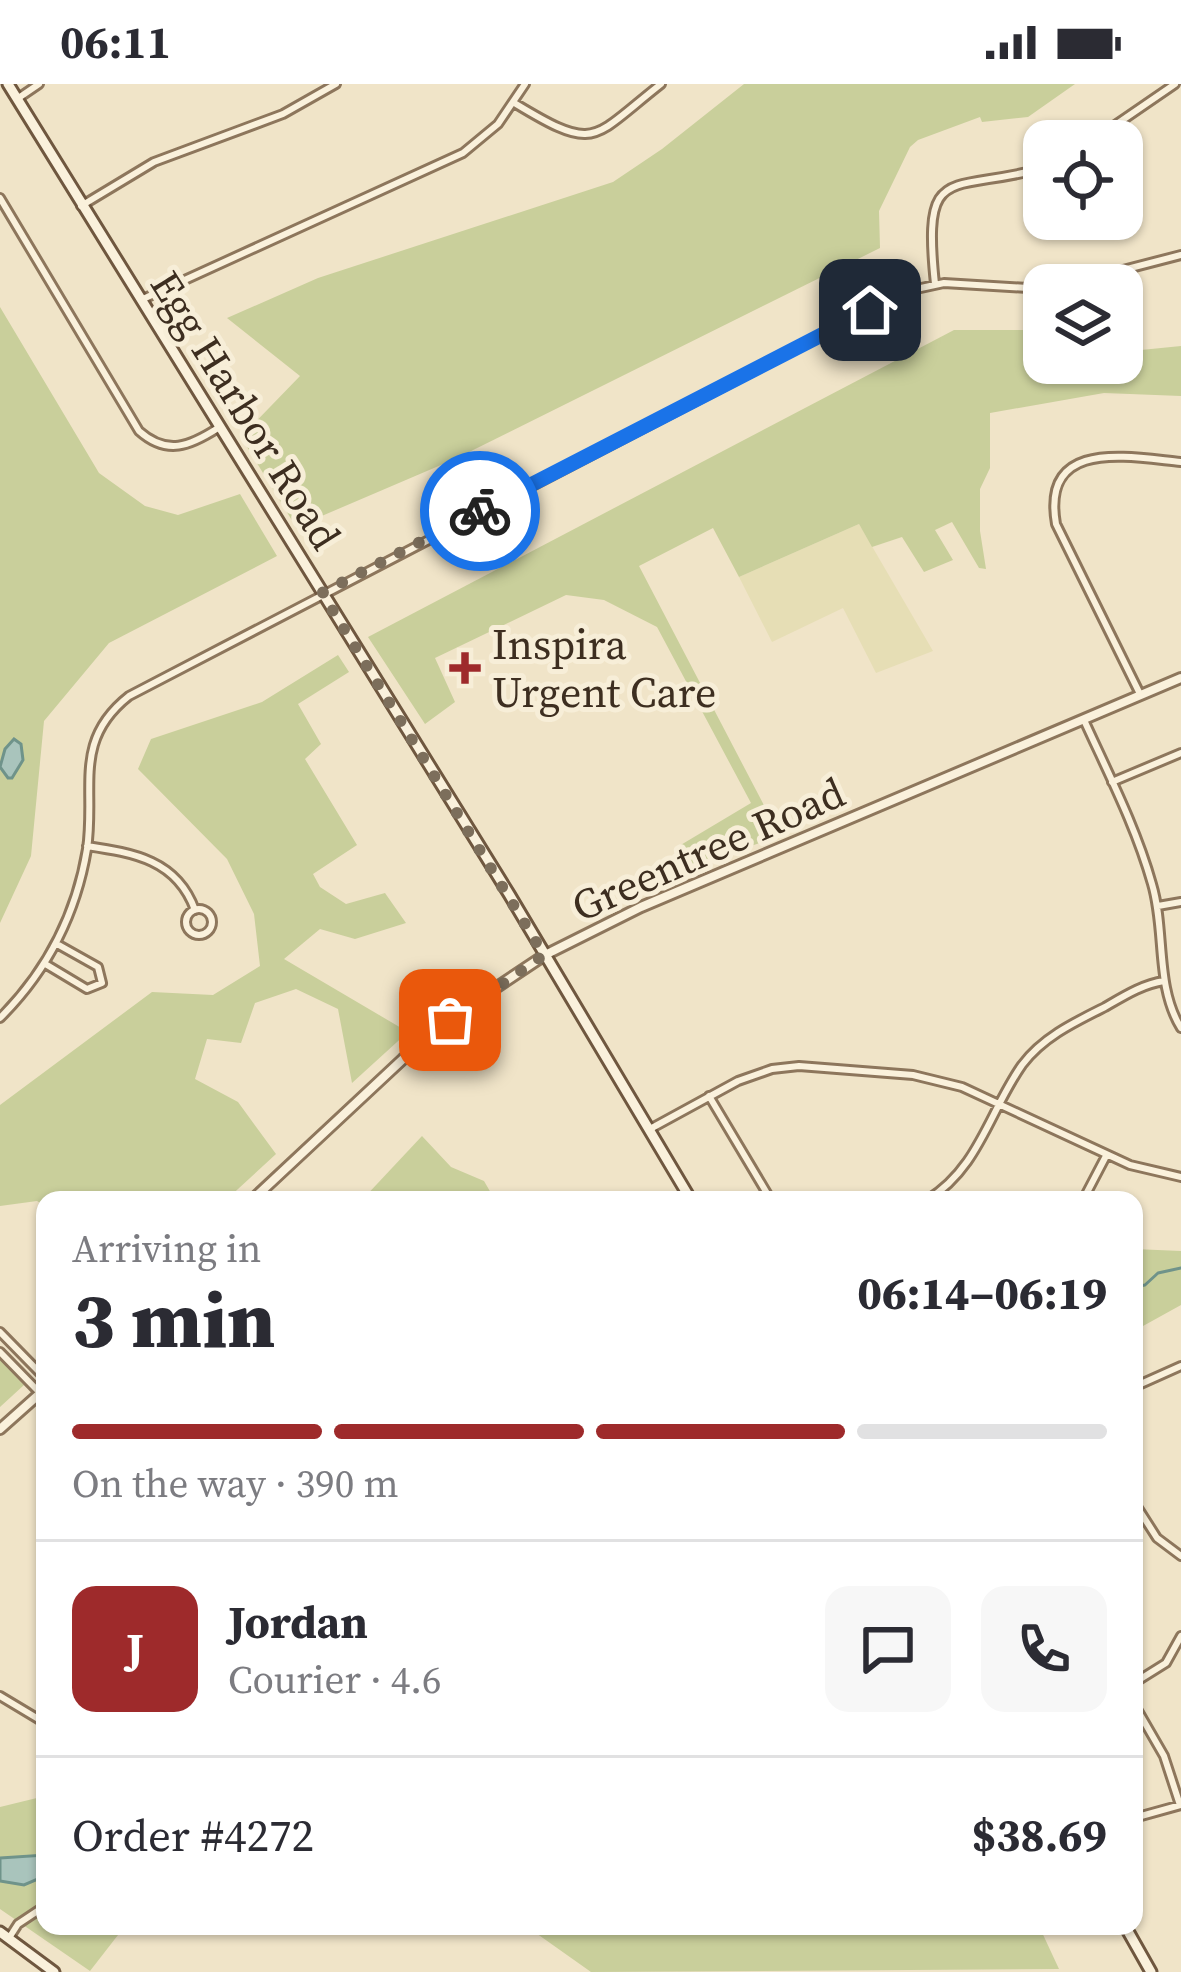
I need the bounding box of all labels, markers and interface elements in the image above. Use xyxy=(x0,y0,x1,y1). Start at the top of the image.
text: 06:11 xyxy=(60,11,171,73)
map controls xyxy=(1023,120,1143,384)
button: locate xyxy=(1023,120,1143,240)
pin xyxy=(819,259,921,361)
street label: Egg Harbor Road xyxy=(137,260,355,561)
button: layers xyxy=(1023,264,1143,384)
icon: home xyxy=(837,277,903,343)
courier xyxy=(420,451,540,571)
icon: bike xyxy=(447,478,513,544)
place label: Inspira Urgent Care xyxy=(492,615,717,721)
marker: Inspira Urgent Care xyxy=(449,652,481,684)
street label: Greentree Road xyxy=(562,763,854,935)
pin xyxy=(399,969,501,1071)
icon: bag xyxy=(417,987,483,1053)
text: Arriving in xyxy=(72,1222,261,1275)
text: 06:14–06:19 xyxy=(857,1262,1107,1324)
text: 3 min xyxy=(72,1266,275,1373)
text: On the way · 390 m xyxy=(72,1457,399,1510)
button: chat xyxy=(825,1586,951,1712)
button: phone xyxy=(981,1586,1107,1712)
text: Jordan xyxy=(228,1591,368,1653)
text: J xyxy=(126,1618,144,1680)
text: Courier · 4.6 xyxy=(228,1653,441,1706)
text: Order #4272 xyxy=(72,1804,314,1866)
text: $38.69 xyxy=(972,1804,1107,1866)

